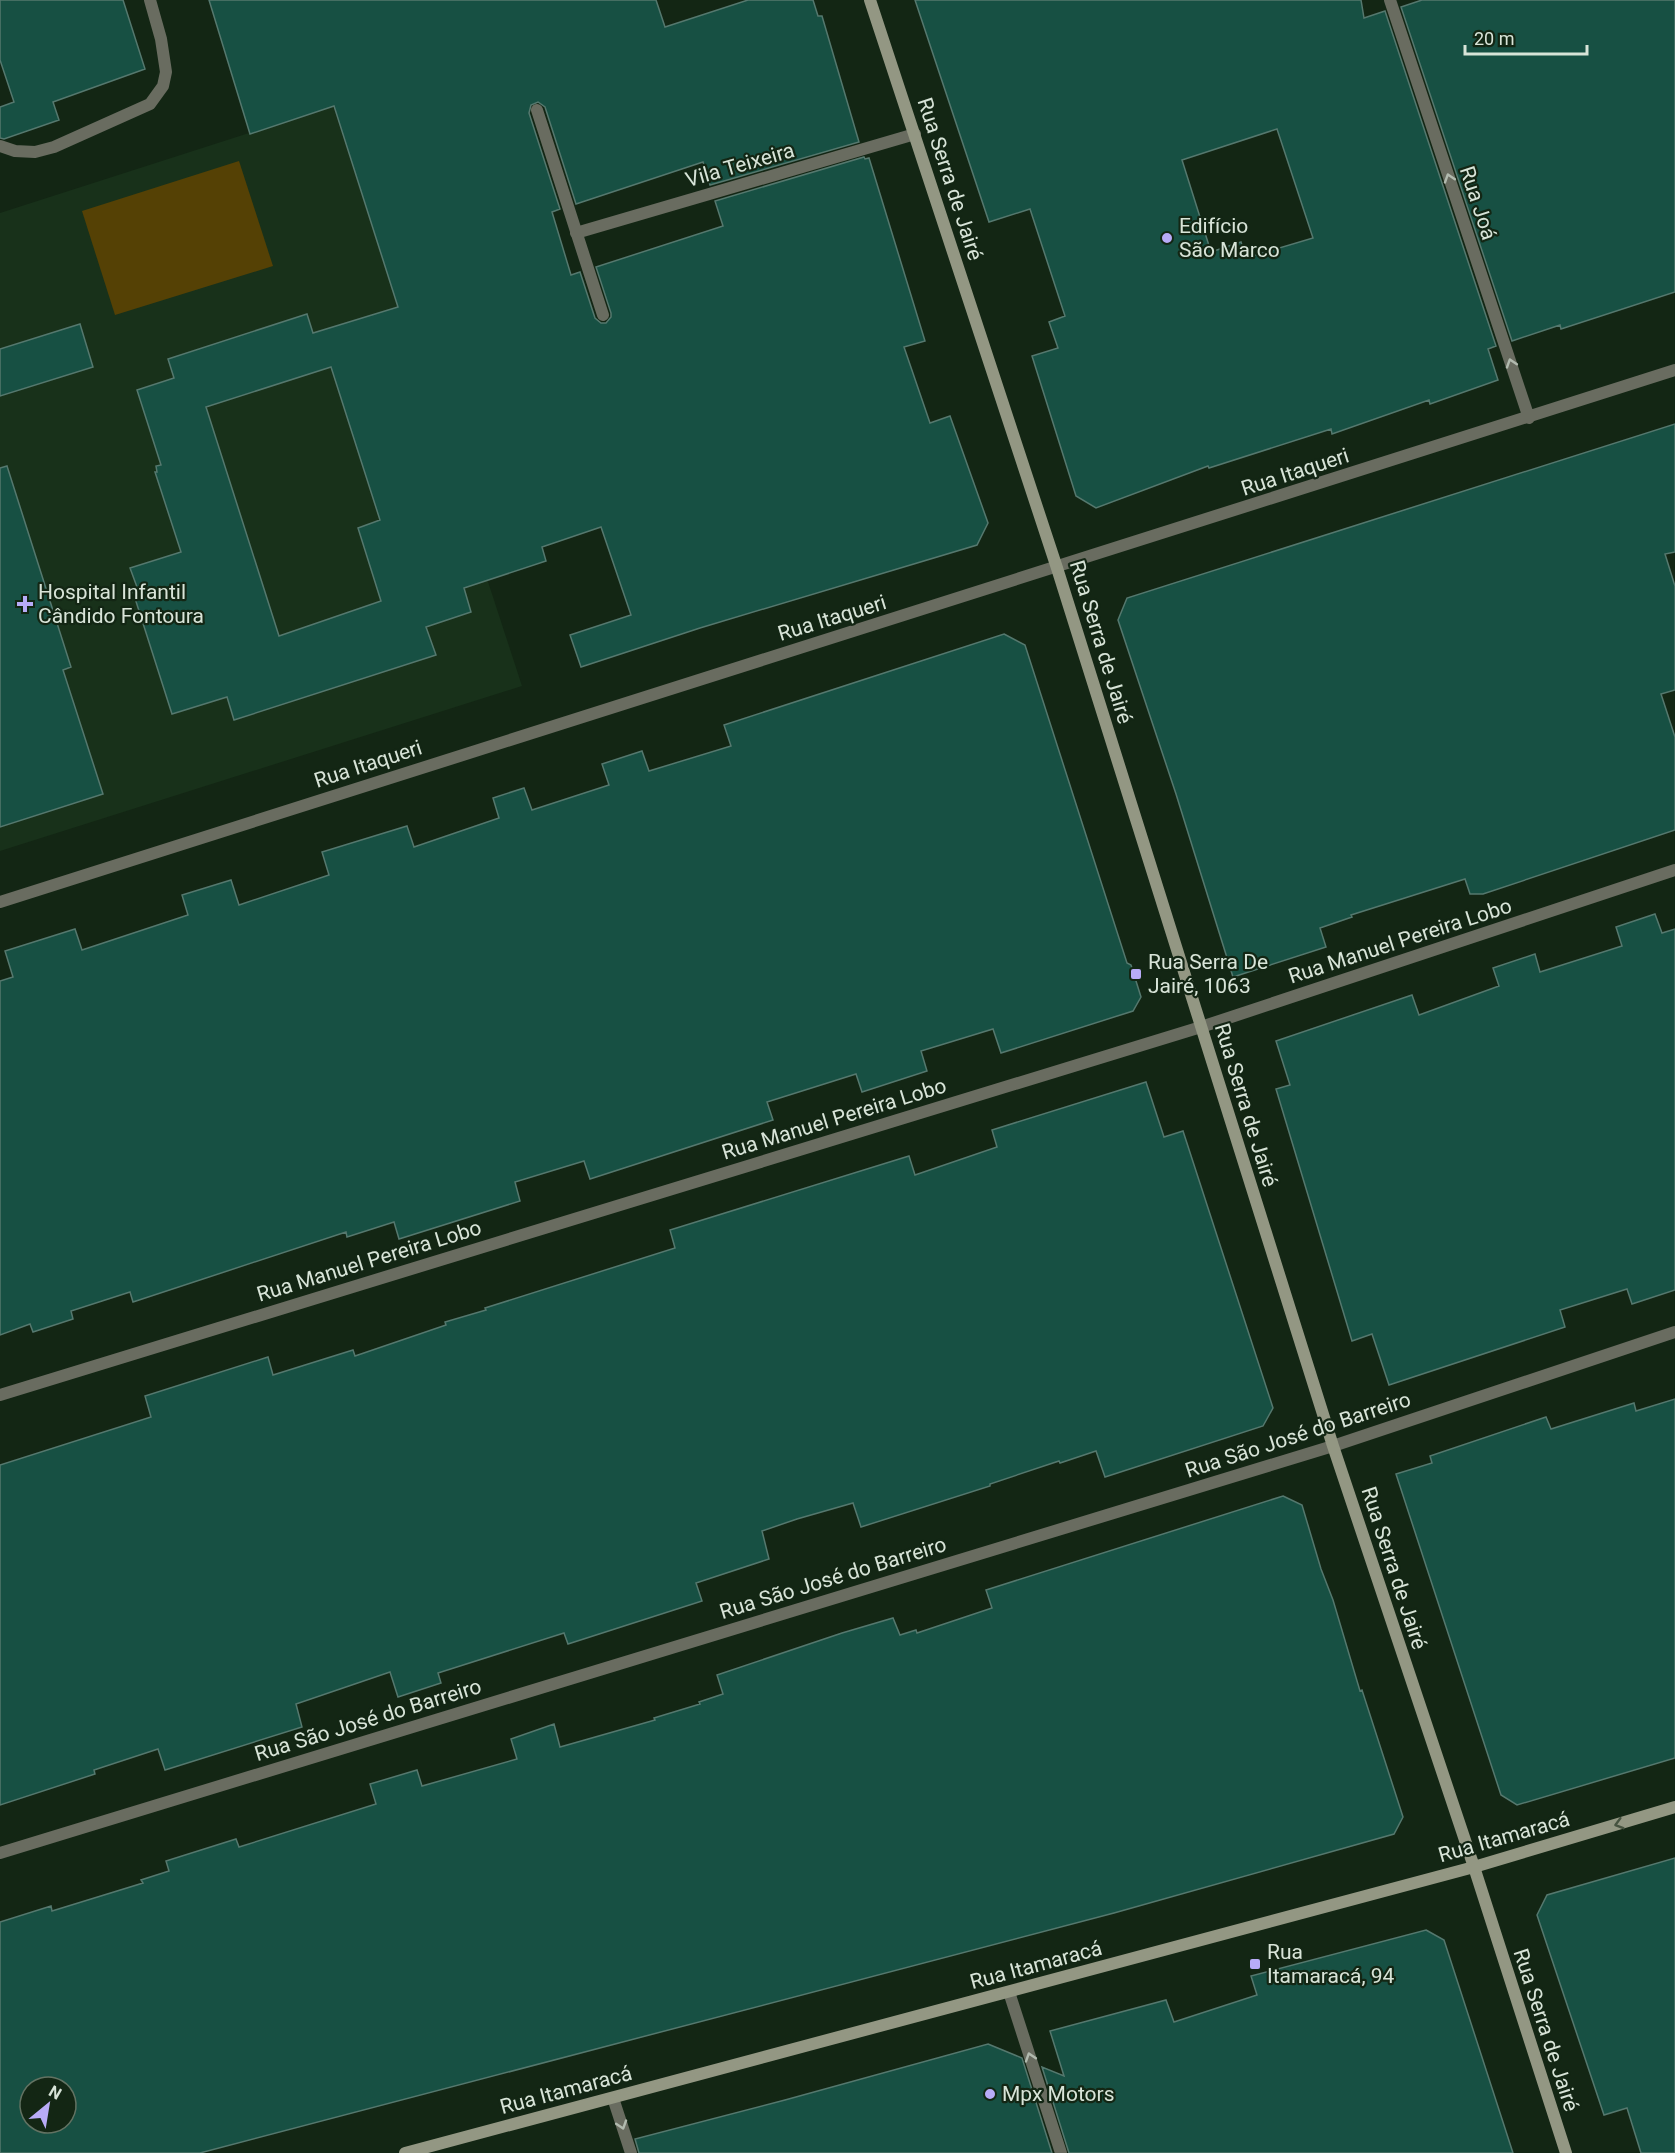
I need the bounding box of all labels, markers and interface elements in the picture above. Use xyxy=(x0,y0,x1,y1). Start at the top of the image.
scale bar xyxy=(1465,18,1586,56)
text: 20 m xyxy=(1474,28,1514,49)
street label: Rua Serra de Jairé xyxy=(912,95,988,263)
street label: Vila Teixeira xyxy=(683,138,797,192)
street label: Rua Joá xyxy=(1455,163,1501,243)
one-way arrow xyxy=(1444,173,1457,184)
place label: Edifício São Marco xyxy=(1179,214,1280,262)
marker: Edifício São Marco xyxy=(1160,231,1174,245)
one-way arrow xyxy=(1505,358,1518,369)
street label: Rua Itaqueri xyxy=(1238,443,1352,501)
street label: Rua Serra de Jairé xyxy=(1065,557,1137,727)
place label: Hospital Infantil Cândido Fontoura xyxy=(38,580,204,628)
street label: Rua Itaqueri xyxy=(775,590,889,646)
marker: Hospital Infantil Cândido Fontoura xyxy=(16,595,34,613)
street label: Rua Itaqueri xyxy=(311,735,425,793)
street label: Rua Manuel Pereira Lobo xyxy=(1285,894,1515,988)
place label: Rua Serra De Jairé, 1063 xyxy=(1148,950,1268,998)
marker: Rua Serra De Jairé, 1063 xyxy=(1129,967,1143,981)
street label: Rua Serra de Jairé xyxy=(1210,1020,1282,1190)
street label: Rua Manuel Pereira Lobo xyxy=(719,1073,949,1165)
street label: Rua Manuel Pereira Lobo xyxy=(254,1215,484,1307)
street label: Rua São José do Barreiro xyxy=(1182,1387,1414,1483)
street label: Rua Serra de Jairé xyxy=(1356,1484,1432,1652)
street label: Rua São José do Barreiro xyxy=(717,1532,949,1624)
street label: Rua São José do Barreiro xyxy=(252,1674,484,1766)
street label: Rua Itamaracá xyxy=(1436,1807,1572,1867)
one-way arrow xyxy=(1614,1817,1625,1829)
street label: Rua Itamaracá xyxy=(967,1936,1105,1994)
place label: Rua Itamaracá, 94 xyxy=(1267,1940,1395,1988)
street label: Rua Serra de Jairé xyxy=(1508,1946,1584,2114)
marker: Rua Itamaracá, 94 xyxy=(1248,1957,1262,1971)
one-way arrow xyxy=(1025,2052,1038,2063)
street label: Rua Itamaracá xyxy=(497,2061,635,2119)
north arrow xyxy=(18,2075,78,2135)
text: N xyxy=(46,2081,65,2103)
place label: Mpx Motors xyxy=(1002,2082,1115,2106)
marker: Mpx Motors xyxy=(983,2087,997,2101)
one-way arrow xyxy=(615,2119,627,2130)

